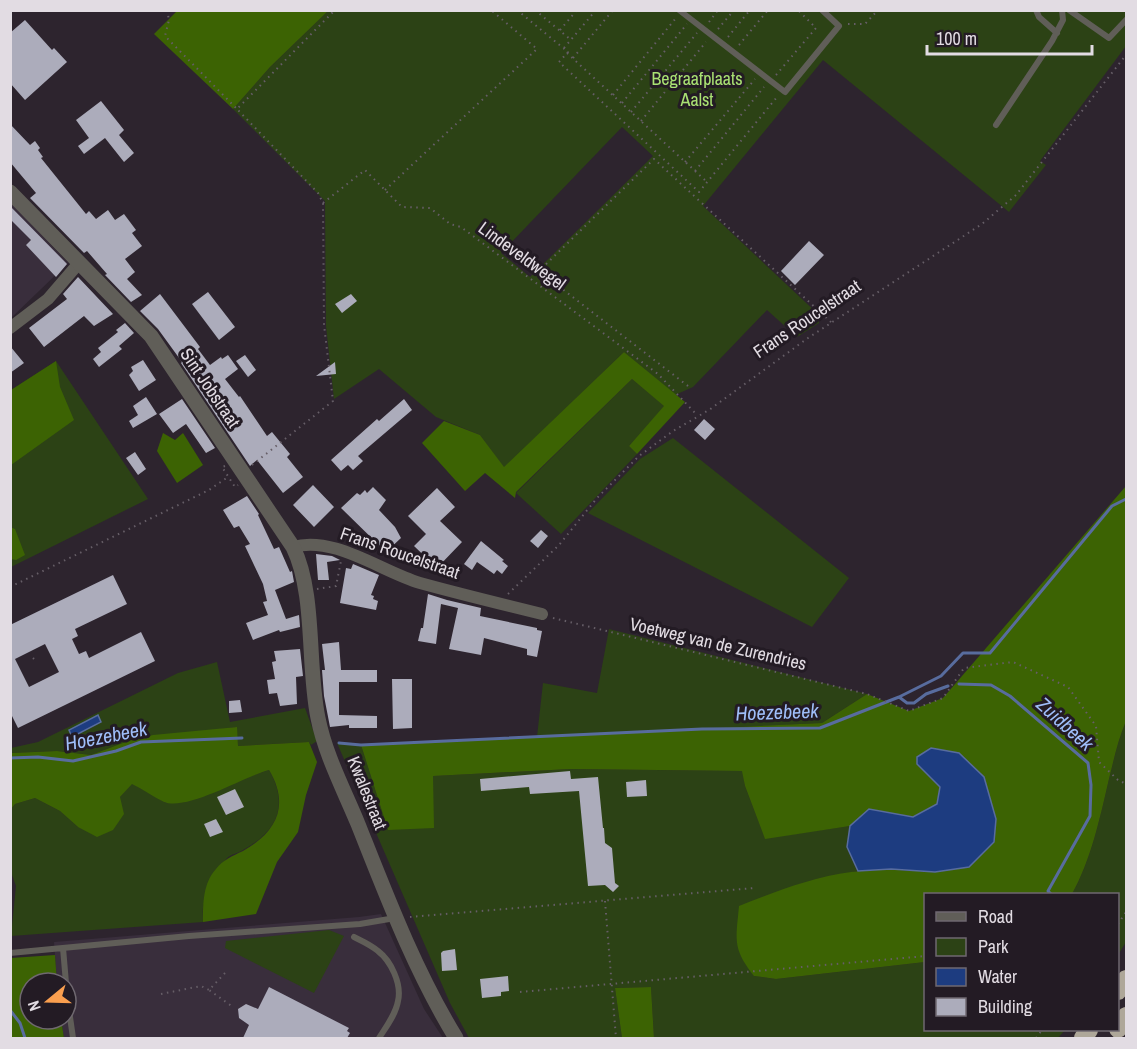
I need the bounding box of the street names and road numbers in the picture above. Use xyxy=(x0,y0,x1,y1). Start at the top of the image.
street label: Lindeveldwegel xyxy=(473,215,571,296)
street label: Frans Roucelstraat xyxy=(748,273,865,364)
street label: Sint Jobstraat xyxy=(175,343,246,432)
street label: Frans Roucelstraat xyxy=(337,520,463,585)
street label: Voetweg van de Zurendries xyxy=(627,611,809,676)
street label: Kwalestraat xyxy=(341,752,393,833)

